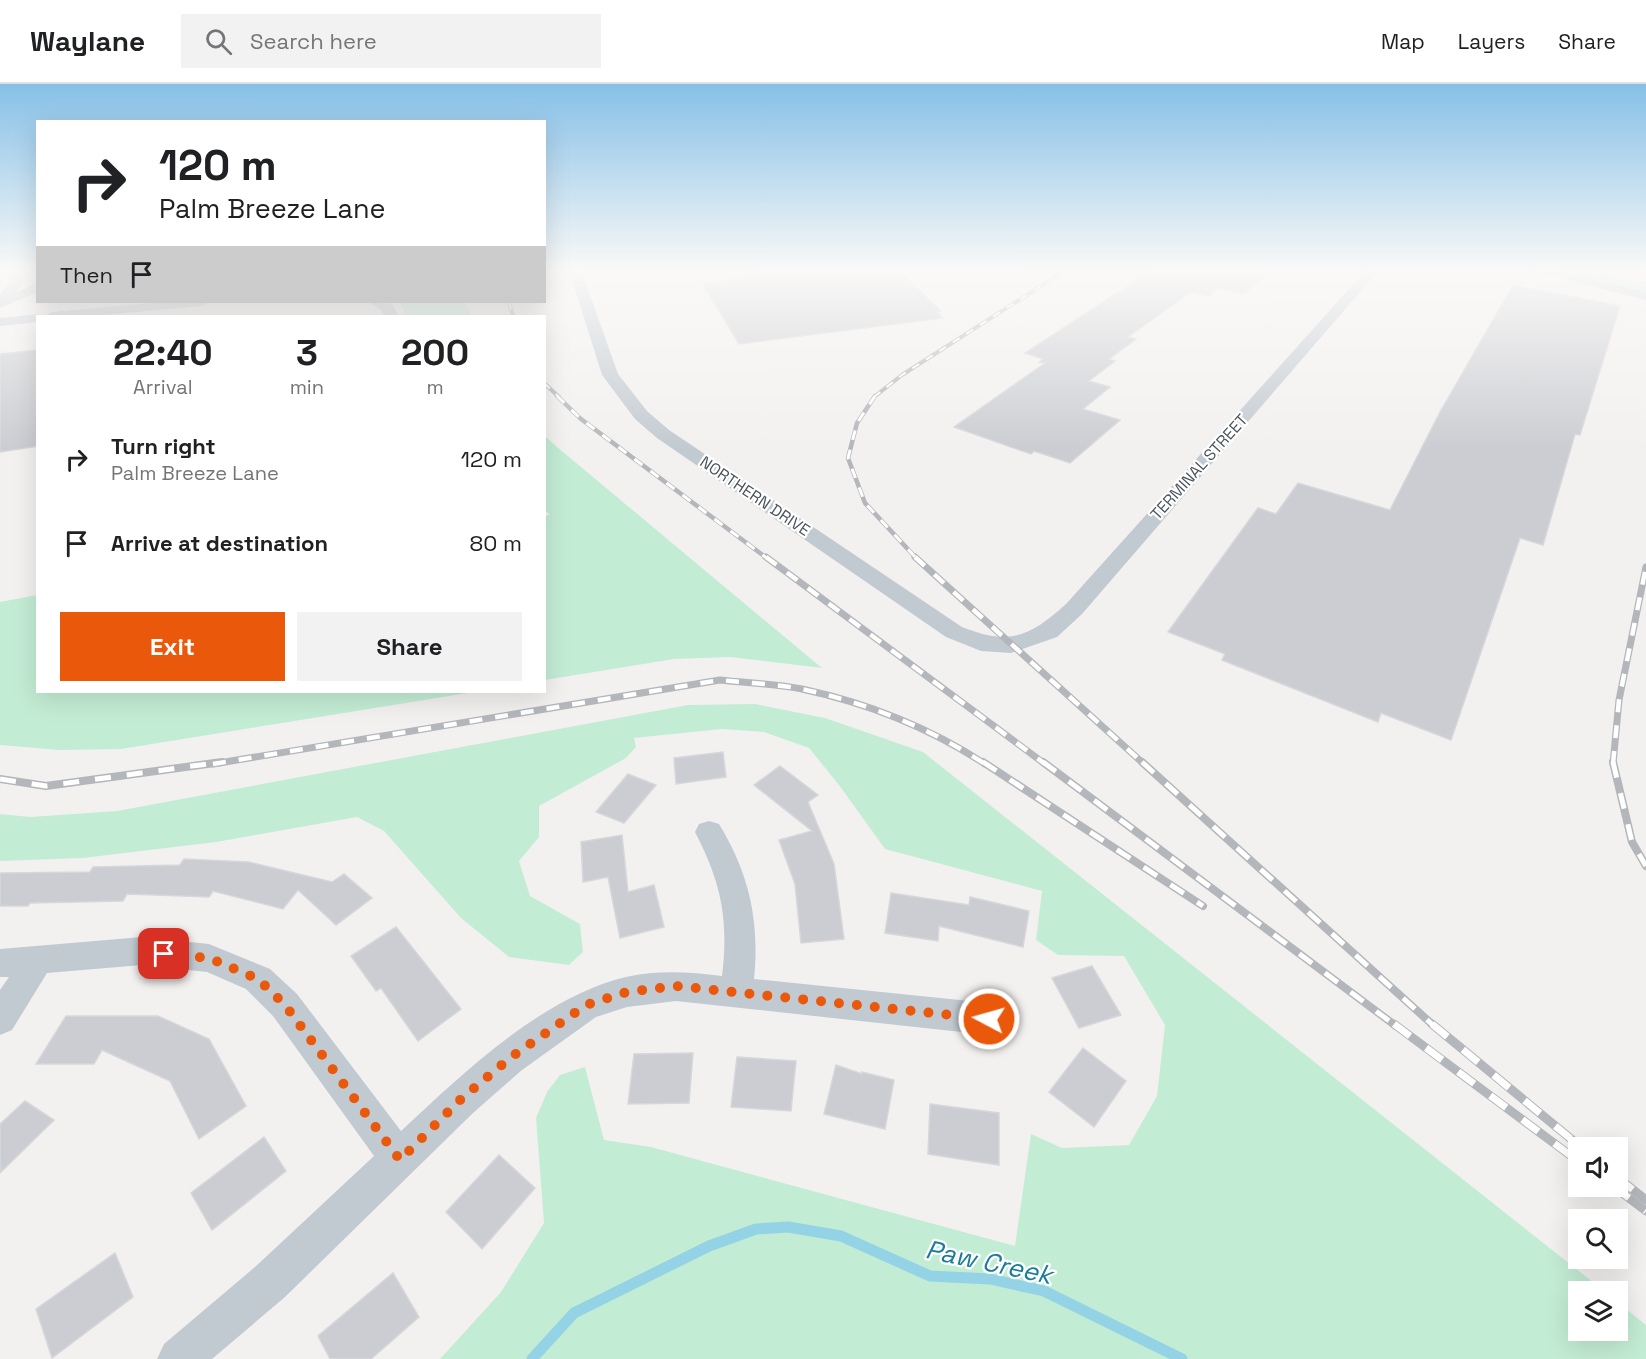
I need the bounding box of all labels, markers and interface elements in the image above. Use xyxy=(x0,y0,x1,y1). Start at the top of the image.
search box xyxy=(181,14,601,68)
text: Waylane xyxy=(30,23,145,59)
icon: search xyxy=(202,25,235,58)
text: Search here xyxy=(250,27,377,55)
text: Map xyxy=(1381,28,1425,55)
text: Layers xyxy=(1458,28,1525,55)
text: Share xyxy=(1558,28,1616,55)
text: 120 m xyxy=(159,139,277,192)
icon: right xyxy=(60,144,138,222)
text: Palm Breeze Lane xyxy=(159,191,386,226)
icon: arrive xyxy=(125,258,158,291)
text: Then xyxy=(60,261,113,289)
text: 22:40 xyxy=(113,330,213,376)
text: 3 xyxy=(296,330,318,376)
text: 200 xyxy=(401,330,469,376)
text: Arrival xyxy=(133,374,193,400)
text: min xyxy=(290,374,324,400)
text: m xyxy=(426,374,444,400)
street label: TERMINAL STREET xyxy=(1146,410,1252,524)
text: Turn right xyxy=(111,432,216,460)
icon: right xyxy=(60,443,93,476)
text: 120 m xyxy=(461,445,522,473)
street label: NORTHERN DRIVE xyxy=(696,451,814,541)
text: Palm Breeze Lane xyxy=(111,460,279,486)
icon: arrive xyxy=(60,527,93,560)
text: Arrive at destination xyxy=(111,529,328,557)
text: 80 m xyxy=(470,529,522,557)
button: Exit xyxy=(60,612,285,681)
button: Share xyxy=(297,612,522,681)
pin xyxy=(138,928,189,979)
icon: arrive xyxy=(147,937,180,970)
position arrow xyxy=(957,987,1021,1051)
map controls xyxy=(1568,1137,1628,1341)
button: sound xyxy=(1568,1137,1628,1197)
button: search xyxy=(1568,1209,1628,1269)
water label: Paw Creek xyxy=(923,1232,1058,1293)
button: layers xyxy=(1568,1281,1628,1341)

